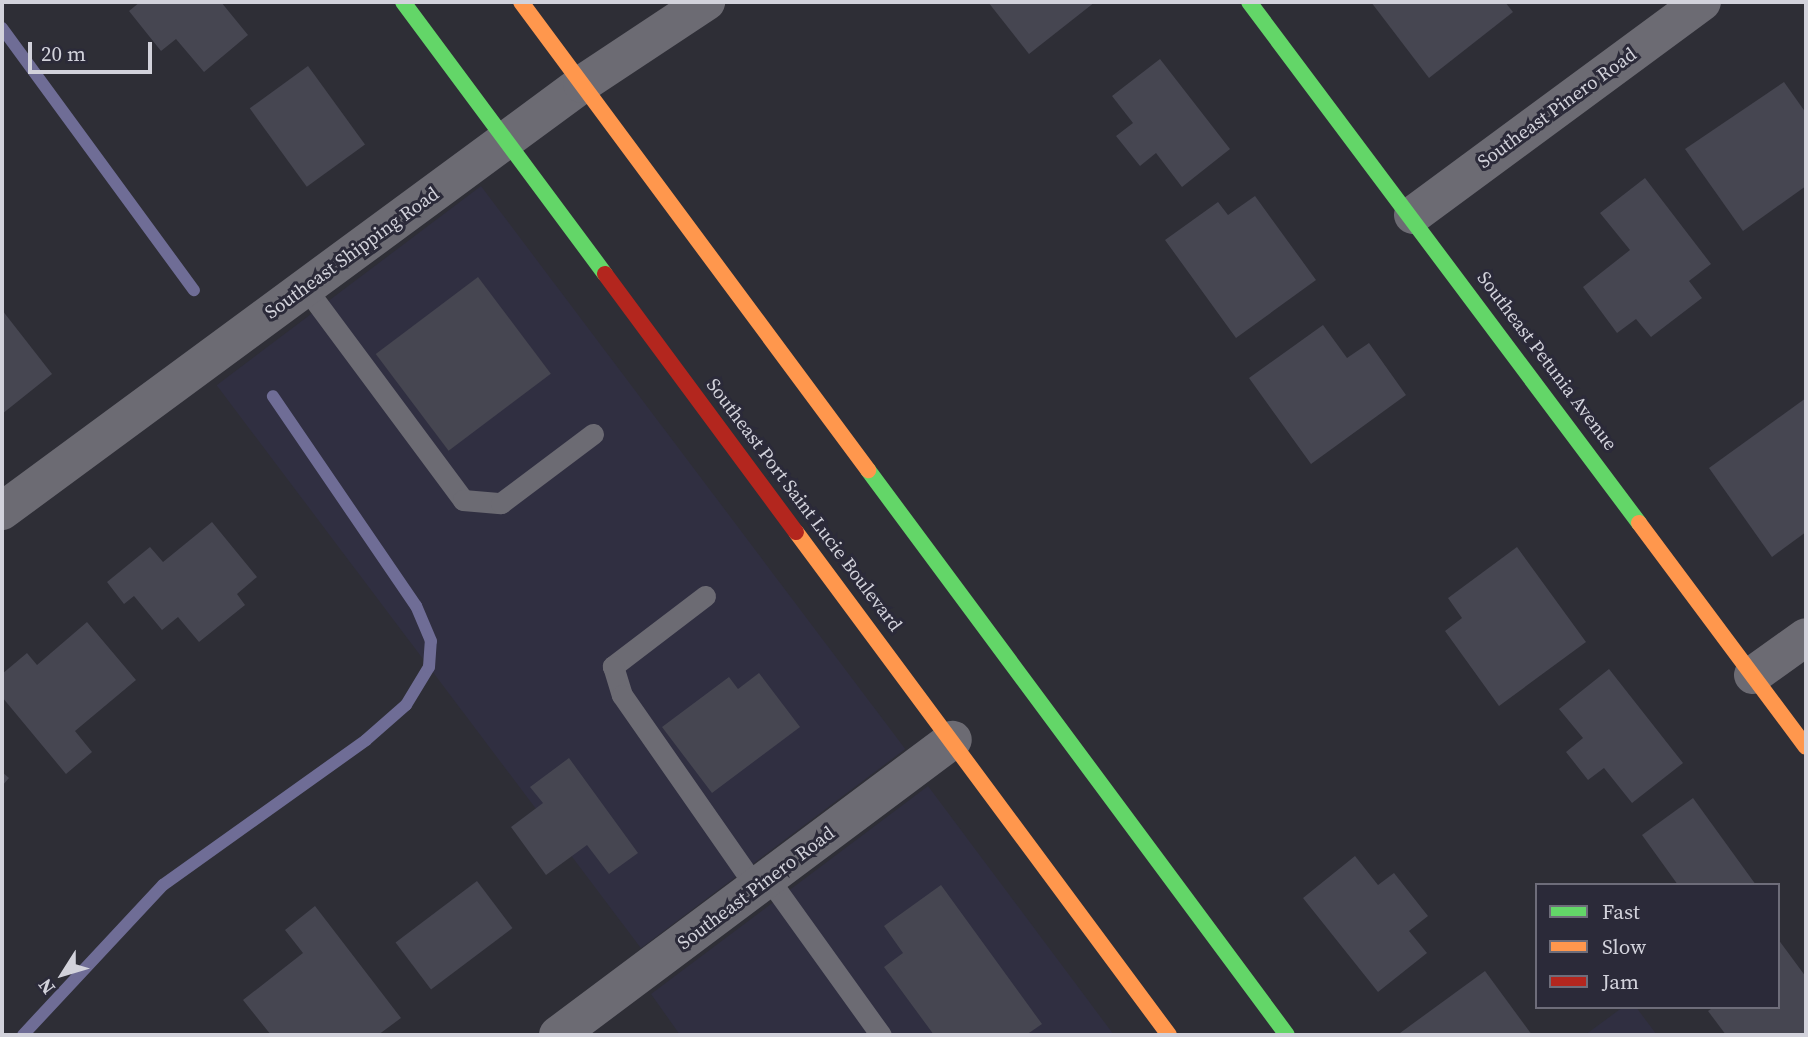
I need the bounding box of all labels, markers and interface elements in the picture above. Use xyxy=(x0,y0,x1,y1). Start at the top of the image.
scale bar xyxy=(32,28,156,72)
text: 20 m xyxy=(41,39,86,68)
street label: Southeast Pinero Road xyxy=(1473,43,1641,173)
street label: Southeast Shipping Road xyxy=(261,182,443,324)
street label: Southeast Petunia Avenue xyxy=(1472,267,1622,455)
street label: Southeast Port Saint Lucie Boulevard xyxy=(701,374,907,636)
street label: Southeast Pinero Road xyxy=(673,822,839,954)
legend xyxy=(1535,883,1780,1009)
text: Fast xyxy=(1602,897,1640,926)
text: Slow xyxy=(1602,932,1646,961)
north arrow xyxy=(28,939,98,1009)
text: Jam xyxy=(1602,967,1639,996)
text: N xyxy=(32,973,61,1000)

